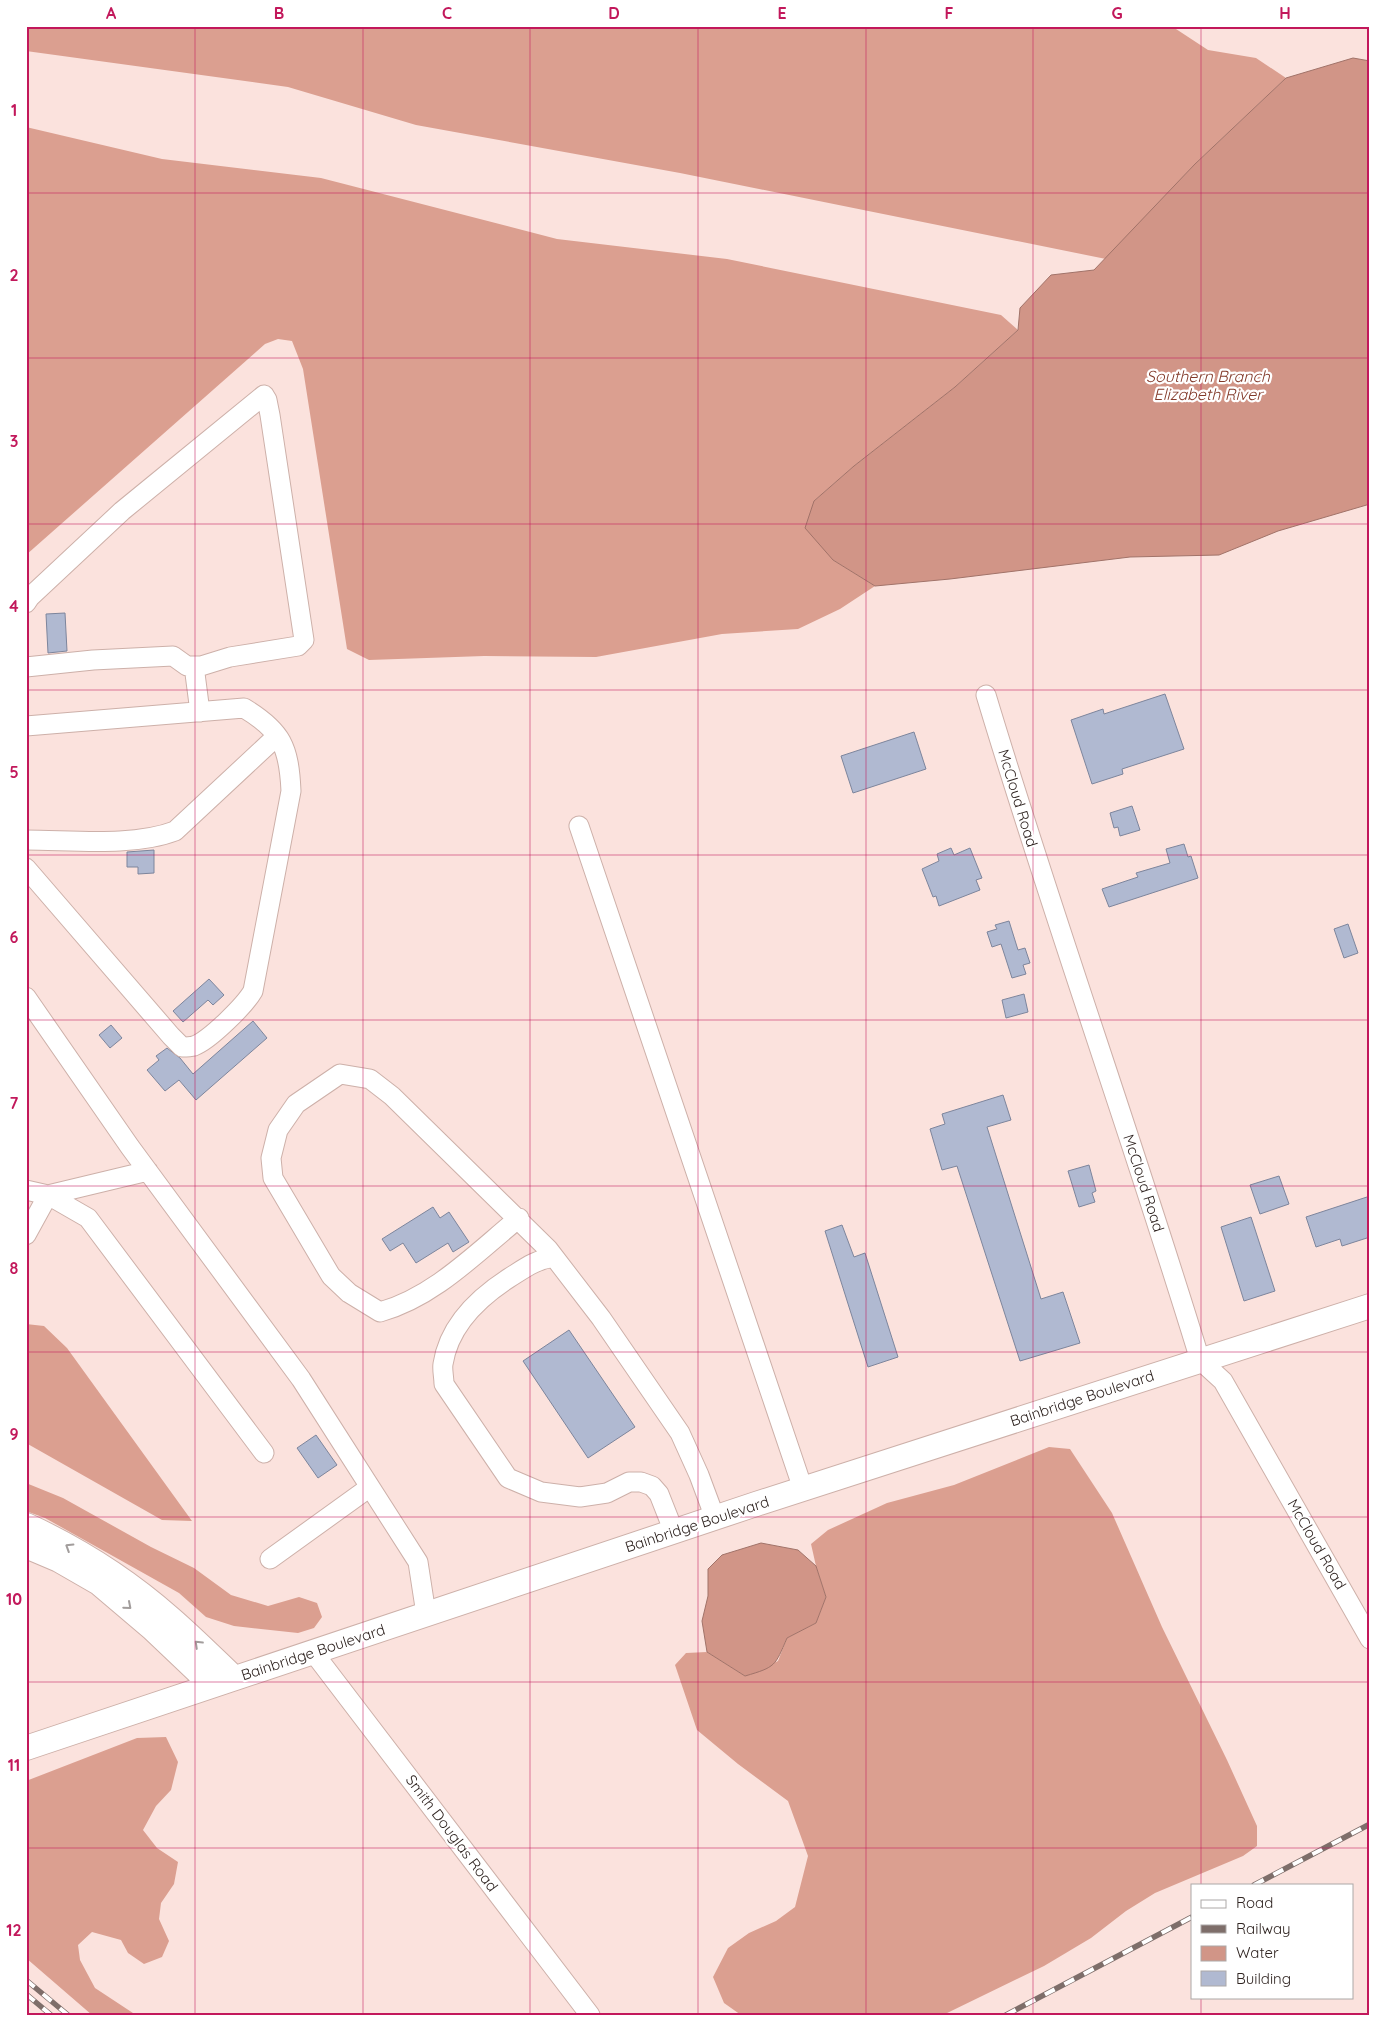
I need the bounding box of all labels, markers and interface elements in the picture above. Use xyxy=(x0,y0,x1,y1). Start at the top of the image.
text: A xyxy=(106,3,117,23)
text: B xyxy=(274,3,284,23)
text: C xyxy=(442,3,452,23)
text: D xyxy=(608,3,620,23)
text: E xyxy=(777,3,787,23)
text: F xyxy=(945,3,954,23)
text: G xyxy=(1111,3,1123,23)
text: H xyxy=(1279,3,1291,23)
text: 1 xyxy=(11,100,17,120)
text: 2 xyxy=(9,265,19,285)
water label: Southern Branch Elizabeth River xyxy=(1146,366,1271,404)
text: 3 xyxy=(10,431,18,451)
text: 4 xyxy=(9,596,19,616)
street label: McCloud Road xyxy=(994,747,1042,849)
text: 5 xyxy=(9,762,19,782)
text: 6 xyxy=(10,927,19,947)
text: 7 xyxy=(10,1093,19,1113)
street label: McCloud Road xyxy=(1119,1132,1169,1234)
text: 8 xyxy=(10,1258,19,1278)
street label: Bainbridge Boulevard xyxy=(1008,1366,1156,1430)
text: 9 xyxy=(9,1424,19,1444)
street label: Bainbridge Boulevard xyxy=(623,1492,771,1556)
street label: McCloud Road xyxy=(1283,1495,1351,1593)
one-way arrow xyxy=(66,1543,75,1553)
text: 10 xyxy=(6,1589,22,1609)
one-way arrow xyxy=(122,1601,131,1610)
street label: Bainbridge Boulevard xyxy=(239,1620,387,1684)
one-way arrow xyxy=(195,1641,204,1650)
text: 11 xyxy=(8,1755,20,1775)
street label: Smith Douglas Road xyxy=(402,1771,502,1895)
legend xyxy=(1191,1884,1354,1998)
text: Road xyxy=(1236,1893,1273,1912)
text: Railway xyxy=(1236,1919,1291,1938)
text: 12 xyxy=(6,1920,22,1940)
text: Water xyxy=(1236,1943,1279,1962)
text: Building xyxy=(1236,1969,1291,1988)

